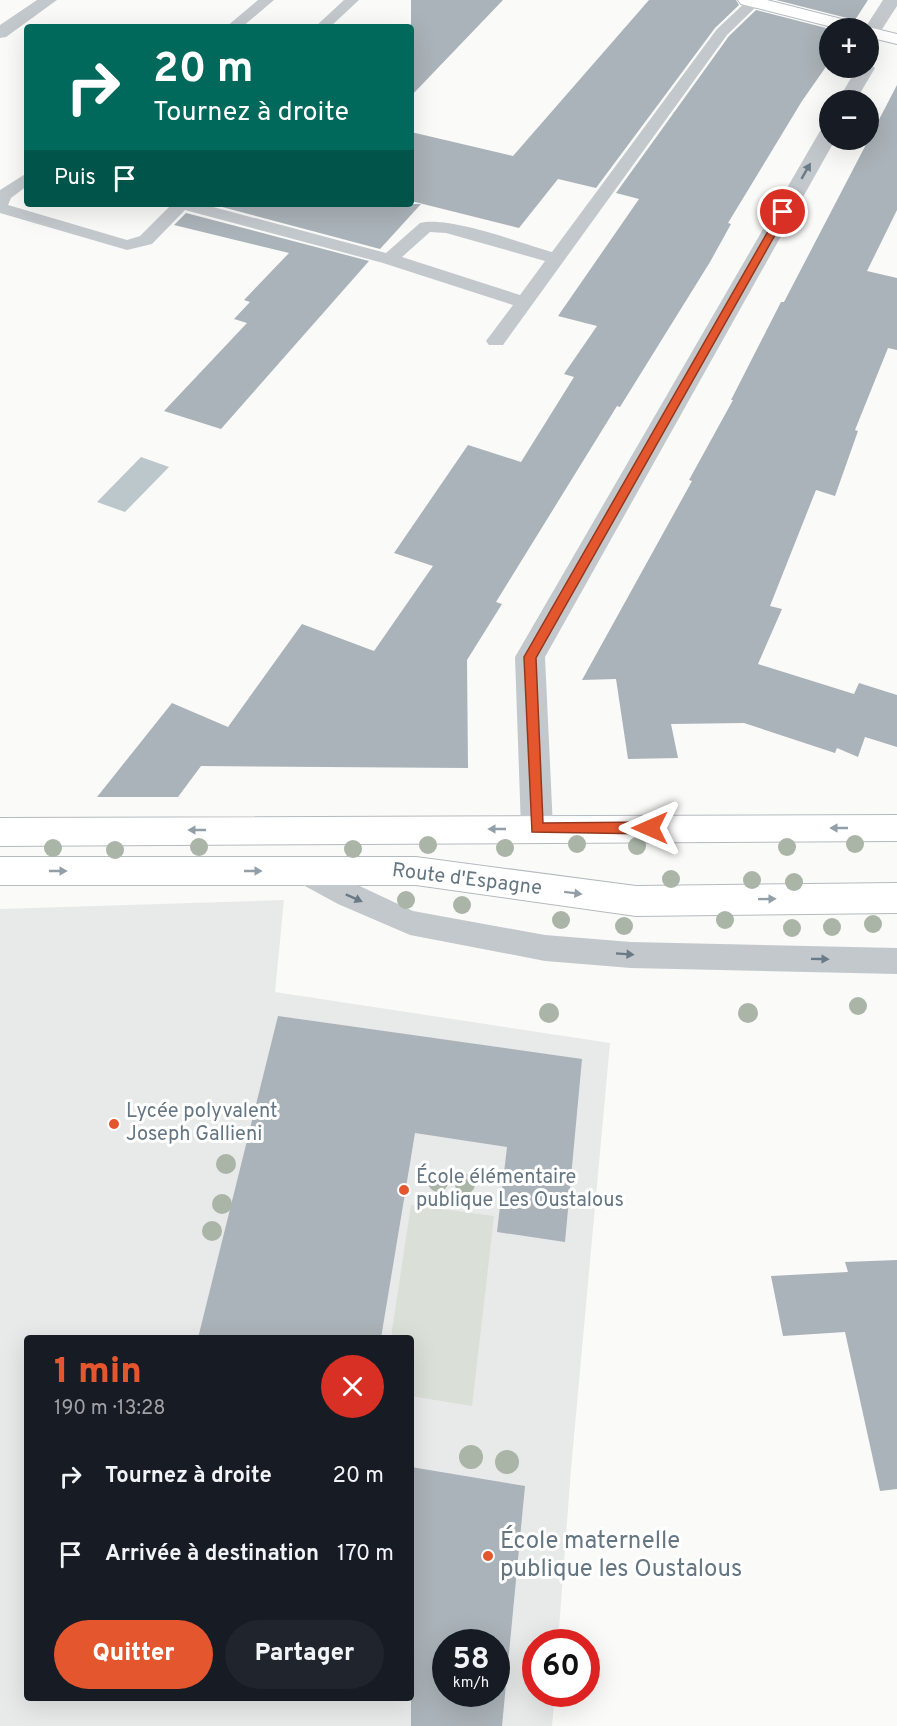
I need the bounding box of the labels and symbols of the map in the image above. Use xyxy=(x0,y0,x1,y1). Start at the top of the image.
one-way arrow xyxy=(801,163,812,179)
pin xyxy=(757,186,808,237)
position arrow xyxy=(618,796,682,860)
one-way arrow xyxy=(829,823,848,833)
one-way arrow xyxy=(487,824,506,834)
one-way arrow xyxy=(187,826,206,835)
street label: Route d'Espagne xyxy=(391,858,543,902)
one-way arrow xyxy=(49,866,68,876)
one-way arrow xyxy=(244,866,263,876)
one-way arrow xyxy=(564,888,583,898)
one-way arrow xyxy=(345,894,362,903)
one-way arrow xyxy=(758,895,777,904)
one-way arrow xyxy=(615,949,634,959)
one-way arrow xyxy=(810,954,829,964)
place label: Lycée polyvalent Joseph Gallieni xyxy=(126,1099,277,1148)
marker: Lycée polyvalent Joseph Gallieni xyxy=(107,1117,121,1131)
place label: École élémentaire publique Les Oustalous xyxy=(416,1163,624,1214)
marker: École élémentaire publique Les Oustalous xyxy=(397,1183,411,1197)
place label: École maternelle publique les Oustalous xyxy=(500,1525,742,1585)
marker: École maternelle publique les Oustalous xyxy=(481,1549,495,1563)
speed limit sign: 60 xyxy=(522,1629,600,1707)

